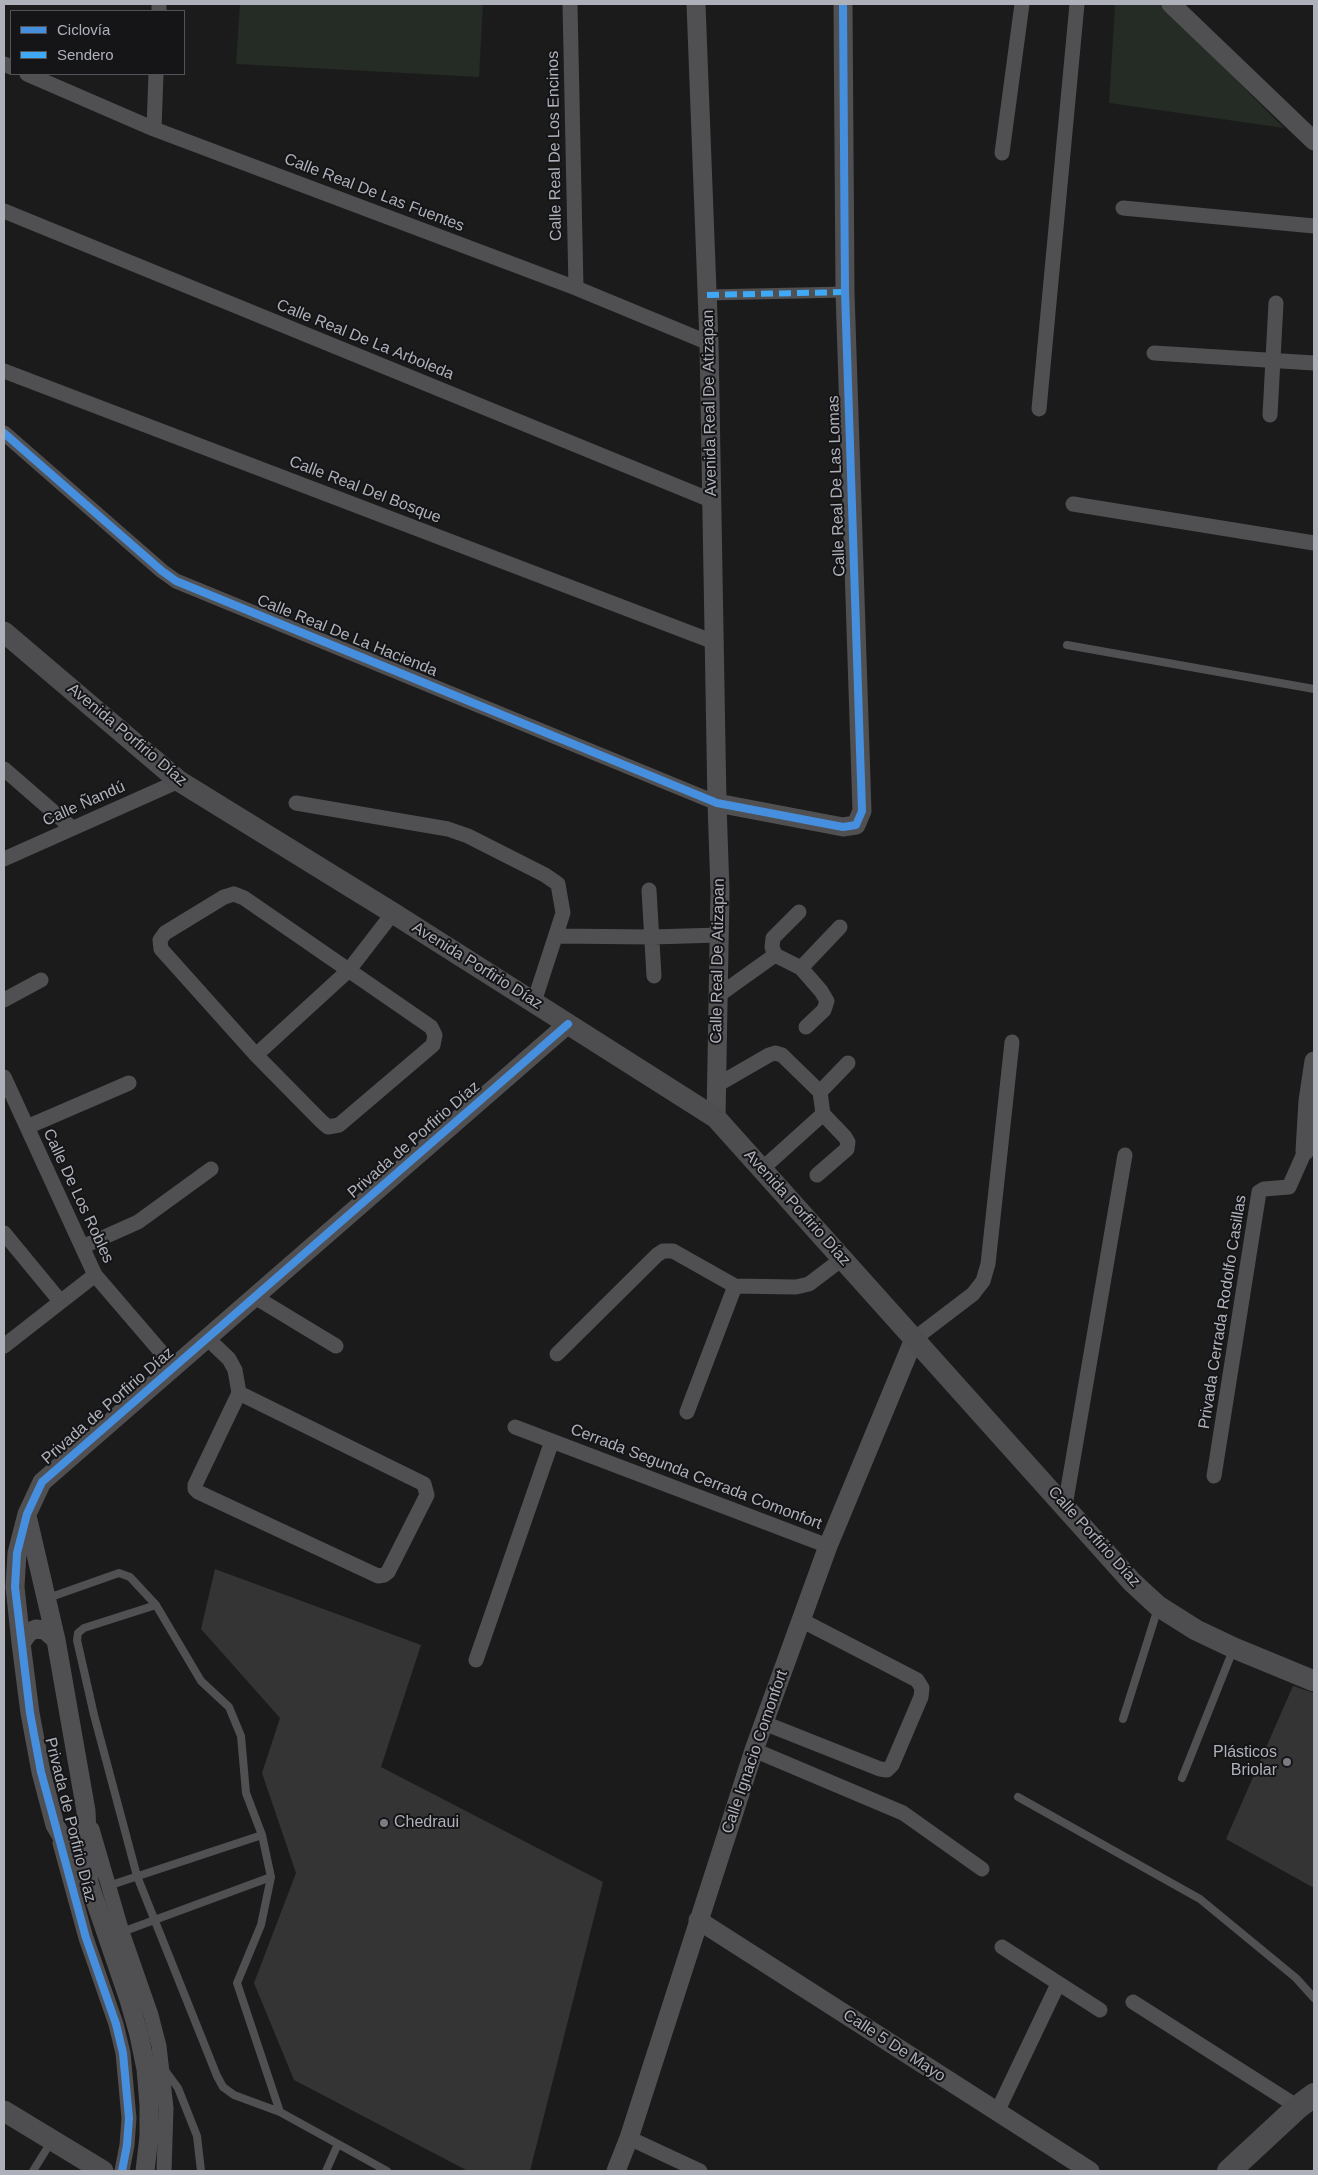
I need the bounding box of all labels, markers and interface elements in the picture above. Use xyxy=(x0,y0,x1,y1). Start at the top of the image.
legend xyxy=(10,10,185,75)
text: Ciclovía xyxy=(57,21,110,38)
text: Sendero xyxy=(57,46,114,63)
street label: Calle Real De Los Encinos xyxy=(544,51,566,241)
street label: Calle Real De Las Fuentes xyxy=(281,150,467,236)
street label: Calle Real De La Arboleda xyxy=(274,296,456,384)
street label: Avenida Real De Atizapan xyxy=(699,310,721,496)
street label: Calle Real De Las Lomas xyxy=(824,395,850,577)
street label: Calle Real Del Bosque xyxy=(286,452,444,528)
street label: Calle Real De La Hacienda xyxy=(254,591,440,681)
street label: Avenida Porfirio Díaz xyxy=(63,679,191,791)
street label: Calle Ñandú xyxy=(40,777,128,831)
street label: Calle Real De Atizapan xyxy=(707,878,729,1044)
street label: Avenida Porfirio Díaz xyxy=(408,918,546,1014)
street label: Privada de Porfirio Díaz xyxy=(344,1077,484,1203)
street label: Calle De Los Robles xyxy=(38,1126,118,1266)
street label: Avenida Porfirio Díaz xyxy=(740,1146,854,1270)
street label: Privada Cerrada Rodolfo Casillas xyxy=(1195,1194,1251,1430)
street label: Privada de Porfirio Díaz xyxy=(38,1343,178,1469)
street label: Cerrada Segunda Cerrada Comonfort xyxy=(568,1420,824,1534)
street label: Calle Porfirio Díaz xyxy=(1044,1483,1144,1591)
street label: Calle Ignacio Comonfort xyxy=(718,1668,792,1836)
street label: Privada de Porfirio Díaz xyxy=(40,1736,100,1904)
place label: Plásticos Briolar xyxy=(1213,1743,1277,1781)
marker: Plásticos Briolar xyxy=(1281,1756,1293,1768)
place label: Chedraui xyxy=(394,1813,459,1833)
marker: Chedraui xyxy=(378,1817,390,1829)
street label: Calle 5 De Mayo xyxy=(839,2006,949,2086)

